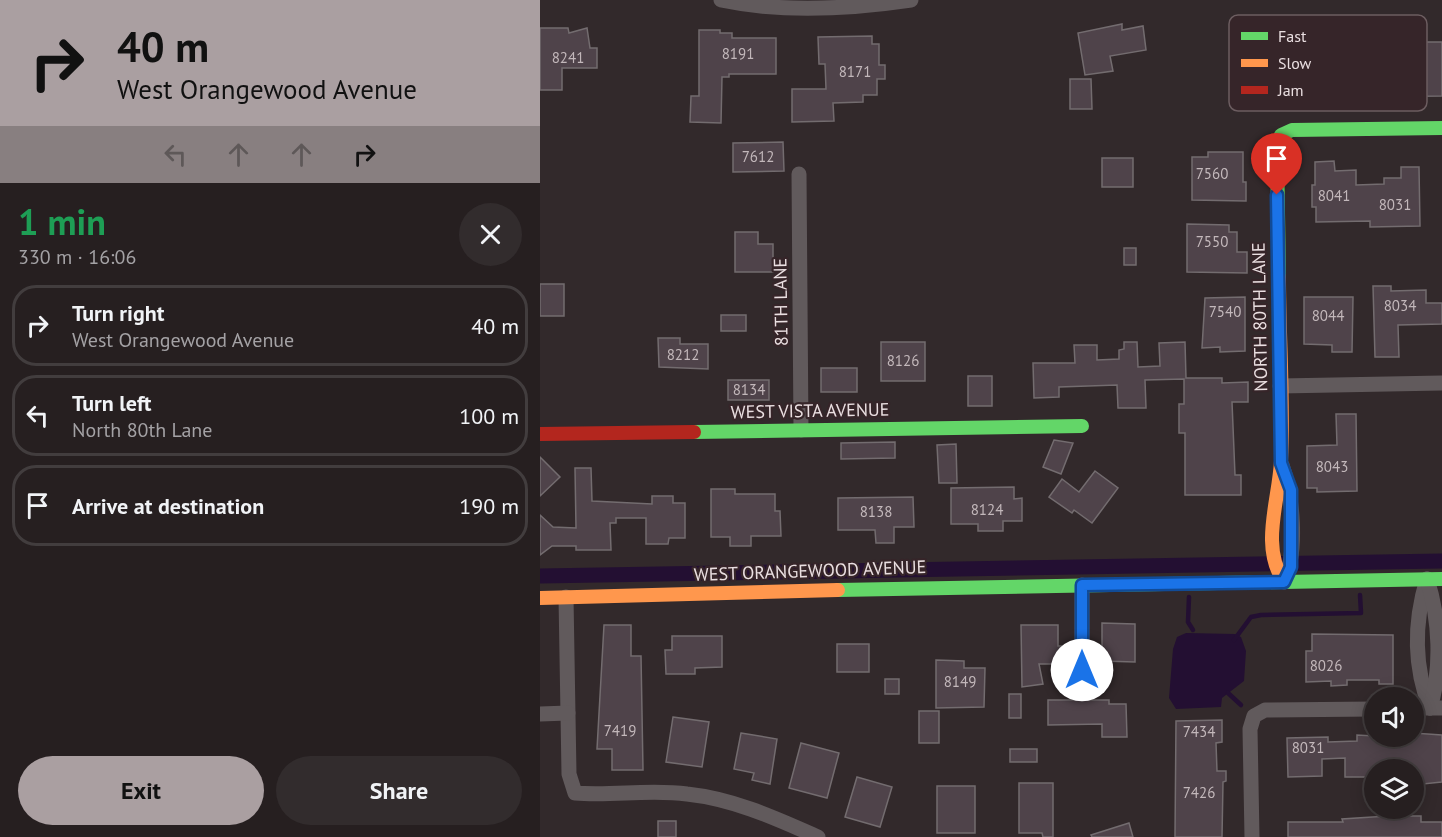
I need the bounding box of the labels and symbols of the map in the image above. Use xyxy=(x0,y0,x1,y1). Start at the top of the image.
legend xyxy=(1229,15,1427,111)
text: Fast xyxy=(1278,26,1307,46)
house number: 8191 xyxy=(722,44,754,63)
house number: 8241 xyxy=(552,48,584,67)
text: Slow xyxy=(1278,53,1312,73)
house number: 8171 xyxy=(839,62,871,81)
text: Jam xyxy=(1277,80,1304,100)
pin xyxy=(1251,133,1302,195)
house number: 7612 xyxy=(742,147,774,166)
house number: 7560 xyxy=(1196,164,1228,183)
house number: 8041 xyxy=(1318,186,1350,205)
house number: 8031 xyxy=(1379,195,1411,214)
house number: 7550 xyxy=(1196,232,1228,251)
street label: NORTH 80TH LANE xyxy=(1247,242,1272,392)
street label: 81TH LANE xyxy=(768,258,793,346)
house number: 8034 xyxy=(1384,296,1416,315)
house number: 7540 xyxy=(1209,302,1241,321)
house number: 8044 xyxy=(1312,306,1344,325)
house number: 8212 xyxy=(667,345,699,364)
house number: 8126 xyxy=(887,351,919,370)
house number: 8134 xyxy=(733,380,765,399)
street label: WEST VISTA AVENUE xyxy=(731,398,889,423)
house number: 8043 xyxy=(1316,457,1348,476)
house number: 8124 xyxy=(971,500,1003,519)
house number: 8138 xyxy=(860,502,892,521)
street label: WEST ORANGEWOOD AVENUE xyxy=(693,555,926,586)
position arrow xyxy=(1050,638,1114,702)
house number: 8026 xyxy=(1310,656,1342,675)
house number: 8149 xyxy=(944,672,976,691)
house number: 7419 xyxy=(604,721,636,740)
house number: 7434 xyxy=(1183,722,1215,741)
house number: 8031 xyxy=(1292,738,1324,757)
house number: 7426 xyxy=(1183,783,1215,802)

